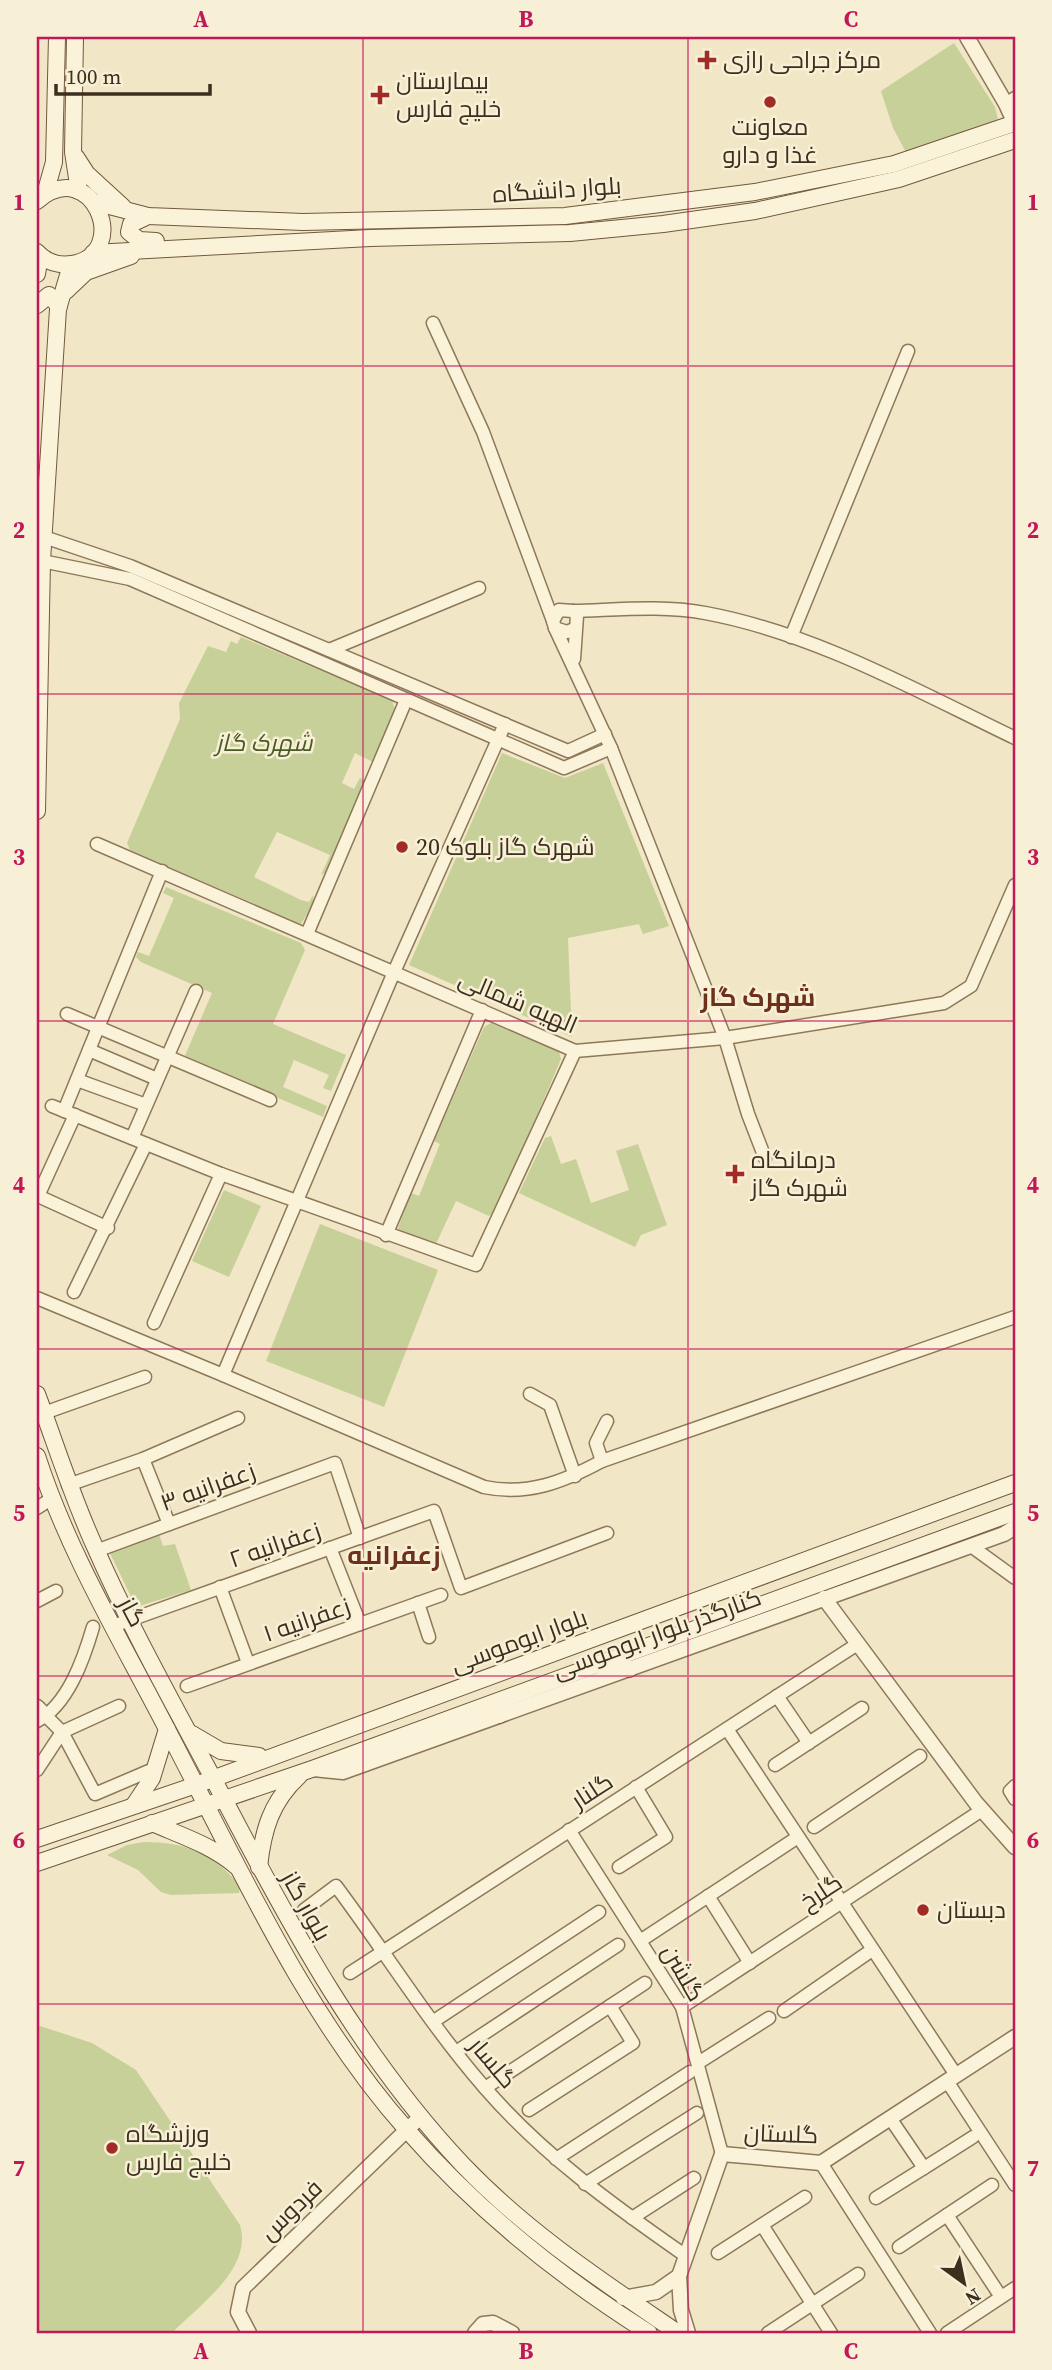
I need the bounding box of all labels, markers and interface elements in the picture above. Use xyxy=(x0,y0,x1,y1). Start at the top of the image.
text: A xyxy=(193,3,209,35)
text: B xyxy=(519,3,534,35)
text: C xyxy=(844,3,858,35)
place label: مرکز جراحی رازی xyxy=(723,43,881,76)
marker: مرکز جراحی رازی xyxy=(697,50,717,70)
scale bar xyxy=(56,52,210,96)
text: 100 m xyxy=(66,62,121,91)
place label: بیمارستان خلیج فارس xyxy=(396,64,501,125)
marker: بیمارستان خلیج فارس xyxy=(370,85,390,105)
marker: معاونت غذا و دارو xyxy=(762,94,778,110)
place label: معاونت غذا و دارو xyxy=(722,110,818,171)
street label: بلوار دانشگاه xyxy=(491,169,623,210)
text: 1 xyxy=(13,186,25,218)
text: 1 xyxy=(1027,186,1039,218)
text: 2 xyxy=(13,514,25,546)
text: 2 xyxy=(1027,514,1039,546)
park label: شهرک گاز xyxy=(213,726,314,759)
place label: شهرک گاز بلوک 20 xyxy=(416,830,595,863)
marker: شهرک گاز بلوک 20 xyxy=(394,839,410,855)
text: 3 xyxy=(13,841,25,873)
text: 3 xyxy=(1027,841,1039,873)
street label: الهیه شمالی xyxy=(454,962,583,1041)
district label: شهرک گاز xyxy=(700,979,816,1015)
place label: درمانگاه شهرک گاز xyxy=(749,1143,848,1204)
marker: درمانگاه شهرک گاز xyxy=(725,1164,745,1184)
text: 4 xyxy=(13,1169,25,1201)
text: 4 xyxy=(1027,1169,1039,1201)
street label: زعفرانیه ۳ xyxy=(156,1454,260,1519)
text: 5 xyxy=(13,1497,25,1529)
text: 5 xyxy=(1027,1497,1039,1529)
street label: زعفرانیه ۲ xyxy=(225,1513,325,1576)
district label: زعفرانیه xyxy=(347,1537,441,1573)
street label: کنارگذر بلوار ابوموسی xyxy=(548,1580,766,1687)
street label: گاز xyxy=(110,1589,154,1633)
street label: زعفرانیه ۱ xyxy=(259,1589,355,1650)
street label: بلوار ابوموسی xyxy=(446,1601,592,1681)
street label: گلنار xyxy=(563,1765,619,1817)
text: 6 xyxy=(13,1824,25,1856)
text: 6 xyxy=(1027,1824,1039,1856)
street label: بلوار گاز xyxy=(273,1863,339,1947)
street label: گلرخ xyxy=(793,1866,848,1918)
place label: دبستان xyxy=(937,1893,1006,1926)
marker: دبستان xyxy=(915,1902,931,1918)
street label: گلشن xyxy=(654,1938,713,2007)
street label: گلسار xyxy=(461,2028,525,2095)
street label: گلستان xyxy=(743,2116,819,2151)
place label: ورزشگاه خلیج فارس xyxy=(126,2117,231,2178)
marker: ورزشگاه خلیج فارس xyxy=(104,2140,120,2156)
text: 7 xyxy=(13,2152,25,2184)
text: 7 xyxy=(1027,2152,1039,2184)
street label: فردوس xyxy=(252,2172,329,2248)
north arrow xyxy=(930,2248,1000,2318)
text: N xyxy=(960,2283,986,2312)
text: A xyxy=(193,2335,209,2367)
text: B xyxy=(519,2335,534,2367)
text: C xyxy=(844,2335,858,2367)

